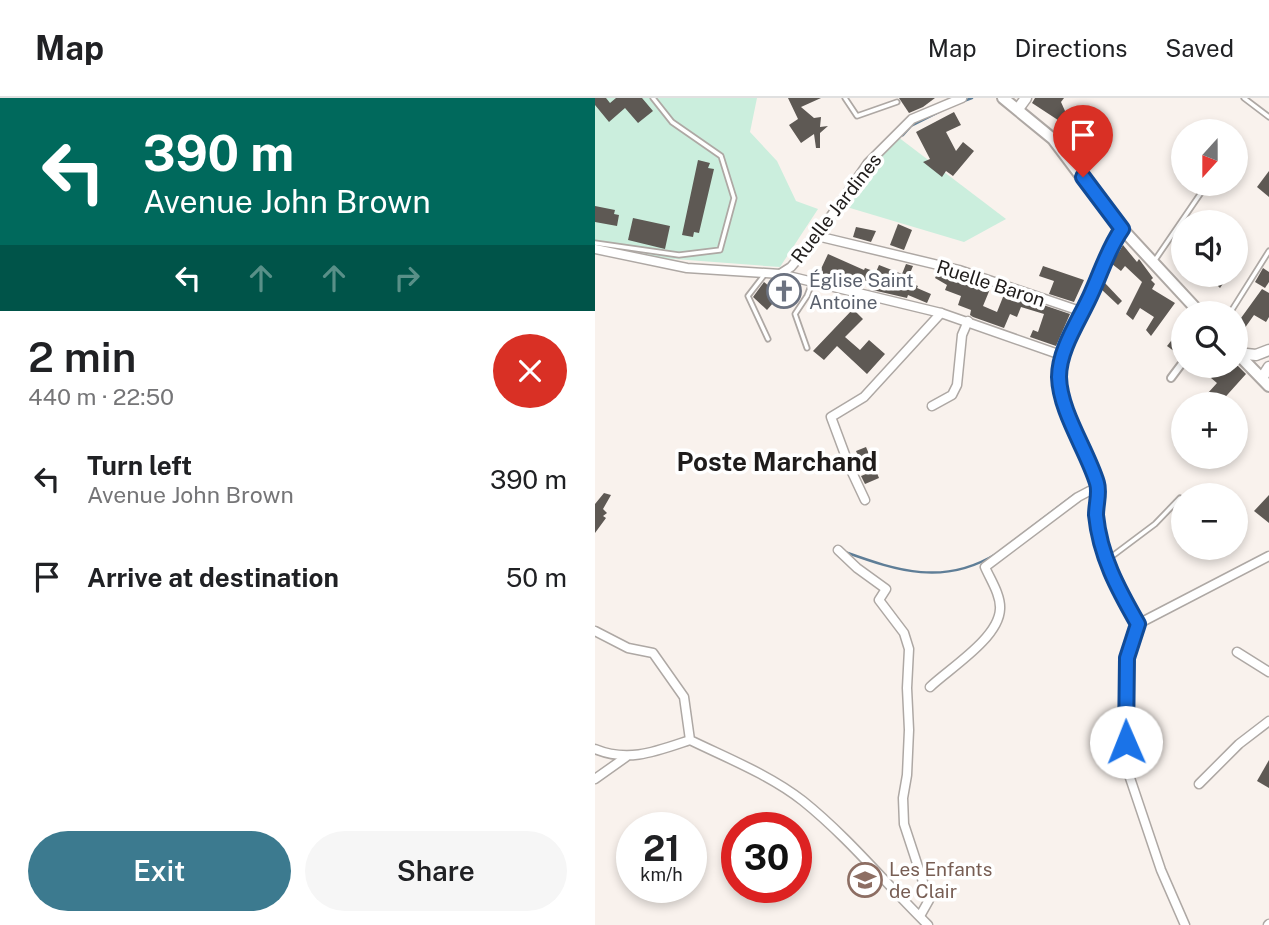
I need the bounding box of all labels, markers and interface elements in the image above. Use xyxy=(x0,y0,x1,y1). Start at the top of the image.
text: Map xyxy=(35,29,104,67)
text: Map xyxy=(928,34,977,62)
text: Directions xyxy=(1015,34,1127,62)
text: Saved xyxy=(1165,34,1234,62)
pin xyxy=(1053,105,1113,177)
icon: arrive xyxy=(1064,116,1102,154)
north arrow xyxy=(1171,119,1248,196)
map controls xyxy=(1171,119,1248,560)
text: 390 m xyxy=(143,124,294,182)
icon: left xyxy=(28,126,119,217)
street label: Ruelle Jardines xyxy=(786,149,886,267)
text: Avenue John Brown xyxy=(143,183,431,220)
button: sound xyxy=(1171,210,1248,287)
street label: Ruelle Baron xyxy=(934,255,1048,311)
icon: left xyxy=(169,259,207,297)
icon: ahead xyxy=(242,259,280,297)
icon: ahead xyxy=(315,259,353,297)
icon: right xyxy=(388,259,426,297)
place label: Église Saint Antoine xyxy=(809,269,914,313)
church icon: Église Saint Antoine xyxy=(765,272,803,310)
button: search xyxy=(1171,301,1248,378)
text: 2 min xyxy=(28,332,136,381)
button: close xyxy=(493,334,567,408)
text: 440 m · 22:50 xyxy=(28,383,174,410)
button: + xyxy=(1171,392,1248,469)
district label: Poste Marchand xyxy=(677,446,877,477)
text: Turn left xyxy=(87,450,192,481)
icon: left xyxy=(28,460,66,498)
text: 390 m xyxy=(490,464,567,495)
text: Avenue John Brown xyxy=(87,481,294,508)
button: − xyxy=(1171,483,1248,560)
icon: arrive xyxy=(28,558,66,596)
text: Arrive at destination xyxy=(87,562,339,593)
text: 50 m xyxy=(506,562,567,593)
position arrow xyxy=(1089,705,1163,779)
speed limit sign: 30 xyxy=(721,812,812,903)
text: 21 xyxy=(643,828,680,869)
button: Exit xyxy=(28,831,291,911)
button: Share xyxy=(305,831,567,911)
place label: Les Enfants de Clair xyxy=(889,858,992,902)
school or university icon: Les Enfants de Clair xyxy=(846,861,884,899)
text: km/h xyxy=(640,864,683,885)

